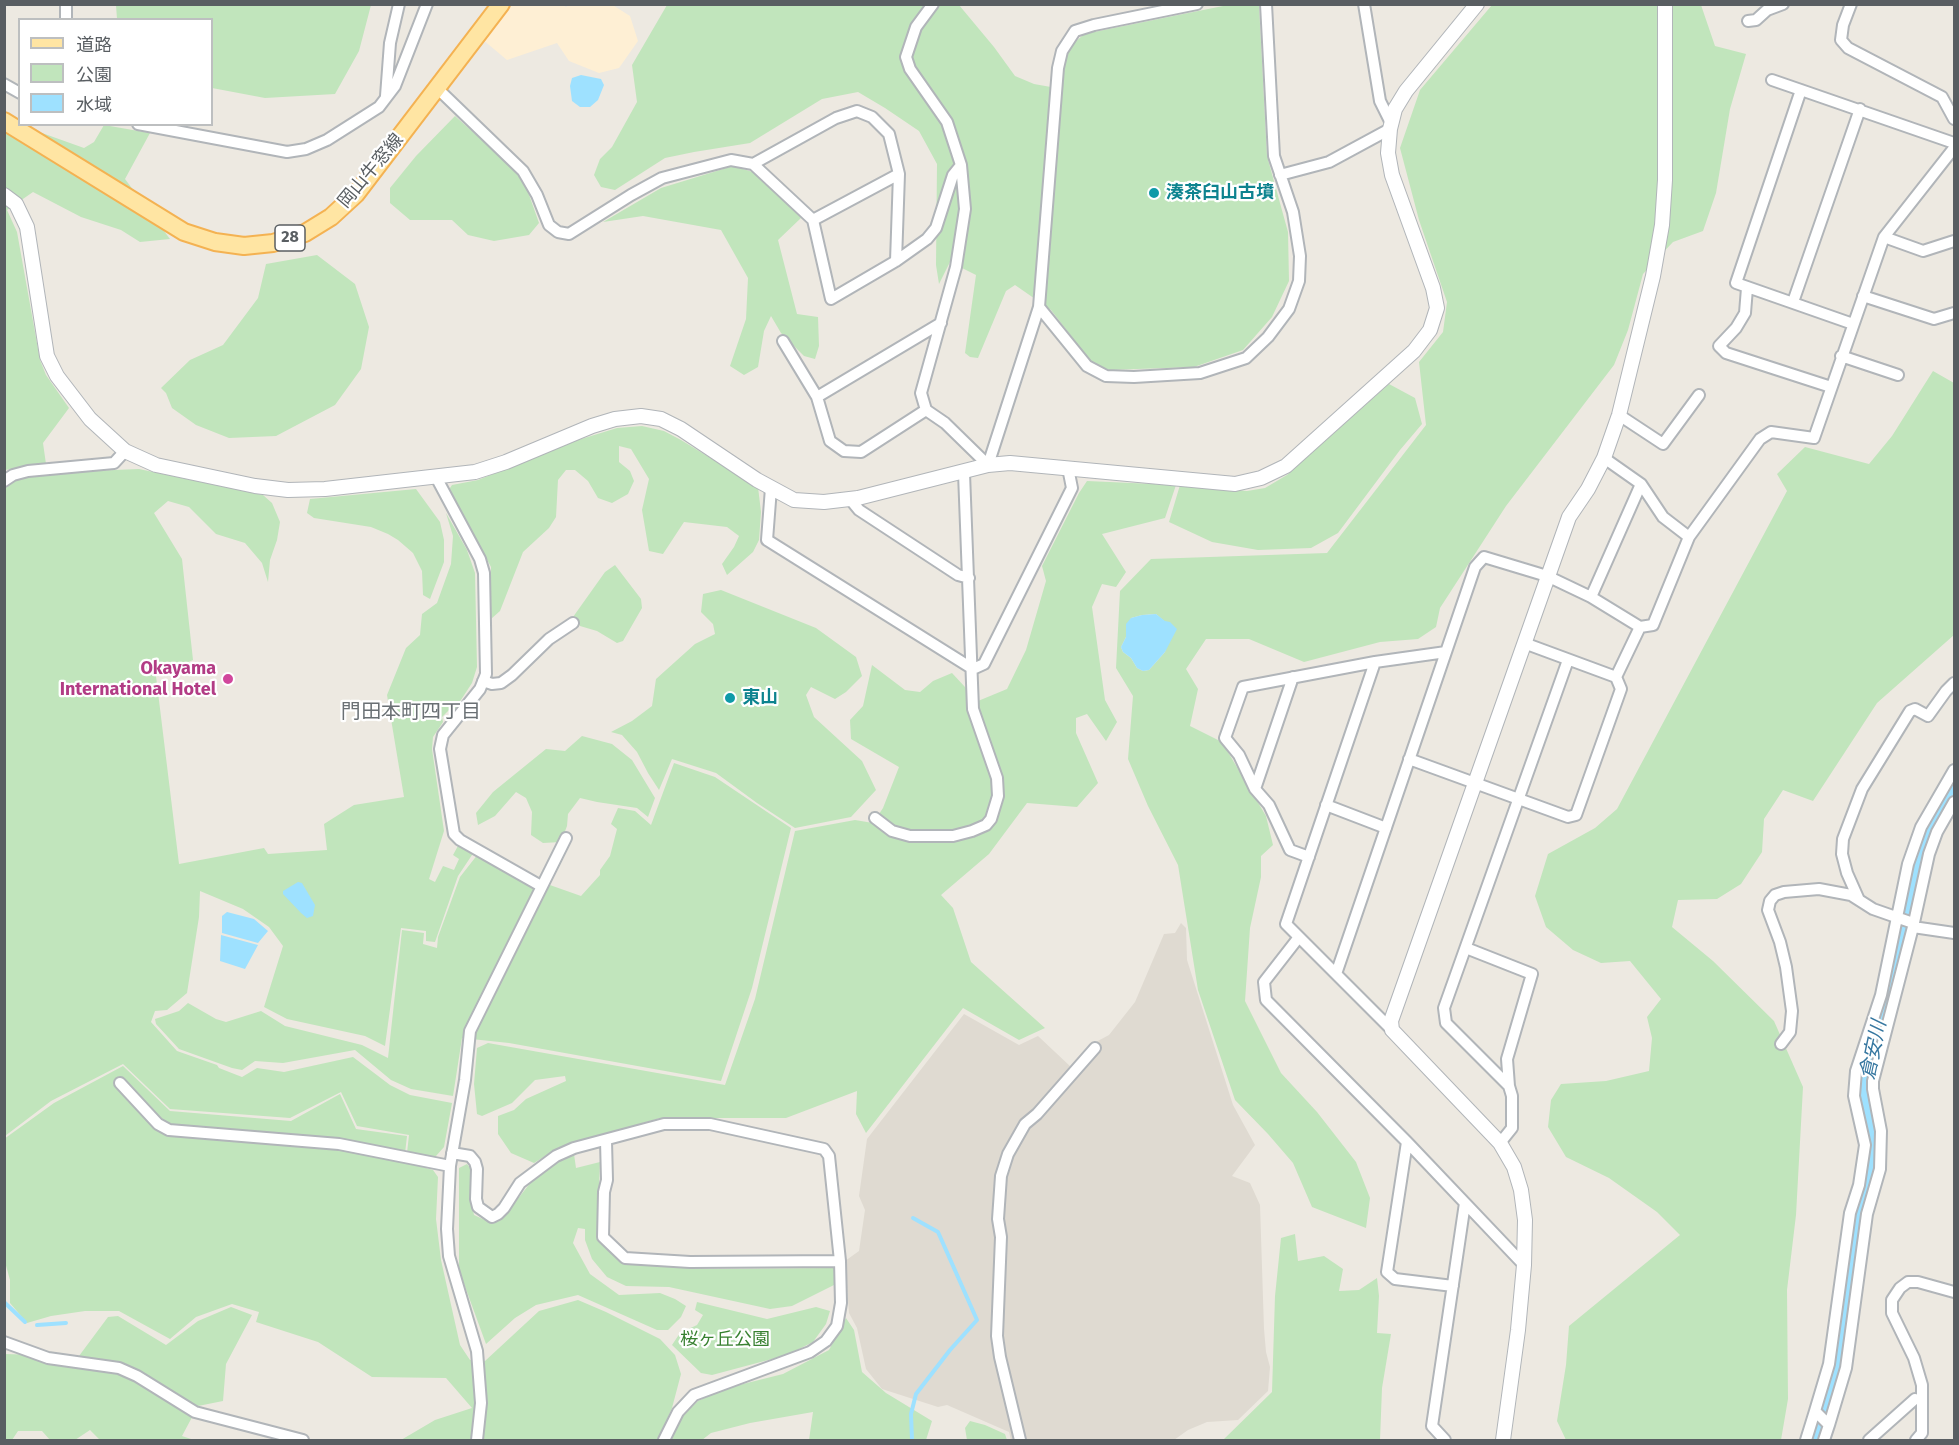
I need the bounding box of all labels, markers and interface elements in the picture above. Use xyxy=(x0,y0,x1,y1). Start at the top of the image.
legend xyxy=(18,18,213,126)
text: 道路 xyxy=(76,34,112,56)
text: 公園 xyxy=(76,64,112,86)
text: 水域 xyxy=(76,94,112,116)
street label: 岡山牛窓線 xyxy=(334,130,408,212)
place label: 湊茶臼山古墳 xyxy=(1166,182,1274,204)
marker: 湊茶臼山古墳 xyxy=(1147,186,1161,200)
road number: 28 xyxy=(275,225,305,251)
place label: Okayama International Hotel xyxy=(60,658,216,700)
marker: Okayama International Hotel xyxy=(221,672,235,686)
place label: 東山 xyxy=(742,687,778,709)
marker: 東山 xyxy=(723,691,737,705)
district label: 門田本町四丁目 xyxy=(341,700,481,724)
water label: 倉安川 xyxy=(1856,1018,1892,1082)
park label: 桜ヶ丘公園 xyxy=(680,1329,770,1351)

